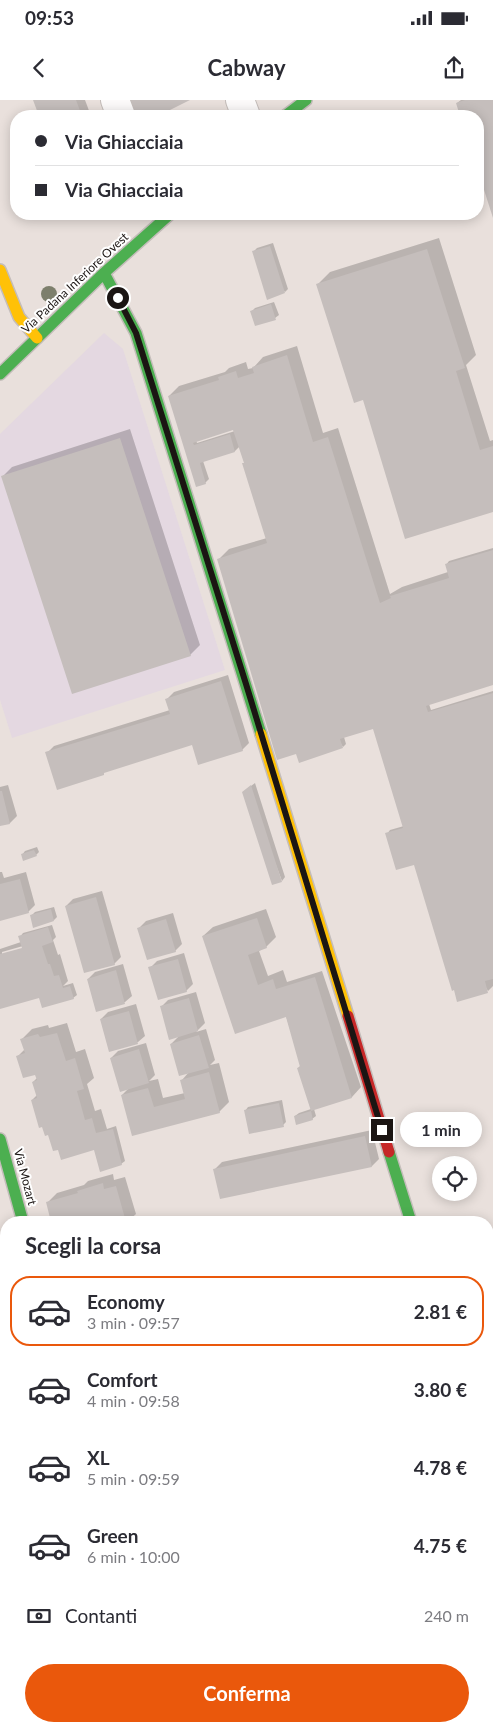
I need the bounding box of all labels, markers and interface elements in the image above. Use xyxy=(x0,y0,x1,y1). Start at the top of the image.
text: 09:53 xyxy=(25,6,74,29)
icon: back xyxy=(25,54,53,82)
text: Cabway xyxy=(207,54,286,81)
icon: share xyxy=(440,54,468,82)
text: Via Ghiacciaia xyxy=(65,130,183,153)
text: Via Ghiacciaia xyxy=(65,178,183,201)
street label: Via Padana Inferiore Ovest xyxy=(18,229,132,336)
route start xyxy=(107,287,129,309)
callout: 1 min xyxy=(400,1112,482,1148)
route end xyxy=(371,1119,393,1141)
text: 1 min xyxy=(421,1120,461,1139)
street label: Via Mozart xyxy=(11,1147,40,1207)
map controls xyxy=(432,1156,477,1201)
button: locate xyxy=(432,1156,477,1201)
text: Scegli la corsa xyxy=(25,1232,161,1259)
icon: car xyxy=(27,1289,72,1334)
text: Economy xyxy=(87,1290,165,1313)
text: 2.81 € xyxy=(414,1300,467,1323)
text: 3 min · 09:57 xyxy=(87,1313,180,1332)
icon: car xyxy=(27,1367,72,1412)
text: Comfort xyxy=(87,1368,158,1391)
text: 3.80 € xyxy=(414,1378,467,1401)
text: 4 min · 09:58 xyxy=(87,1391,180,1410)
icon: car xyxy=(27,1445,72,1490)
text: XL xyxy=(87,1446,110,1469)
text: 4.78 € xyxy=(414,1456,467,1479)
text: 5 min · 09:59 xyxy=(87,1469,180,1488)
icon: car xyxy=(27,1523,72,1568)
text: Green xyxy=(87,1524,138,1547)
text: 4.75 € xyxy=(414,1534,467,1557)
text: 6 min · 10:00 xyxy=(87,1547,180,1566)
icon: cash xyxy=(25,1602,53,1630)
text: Contanti xyxy=(65,1604,137,1627)
text: 240 m xyxy=(424,1606,469,1625)
button: Conferma xyxy=(25,1664,469,1722)

